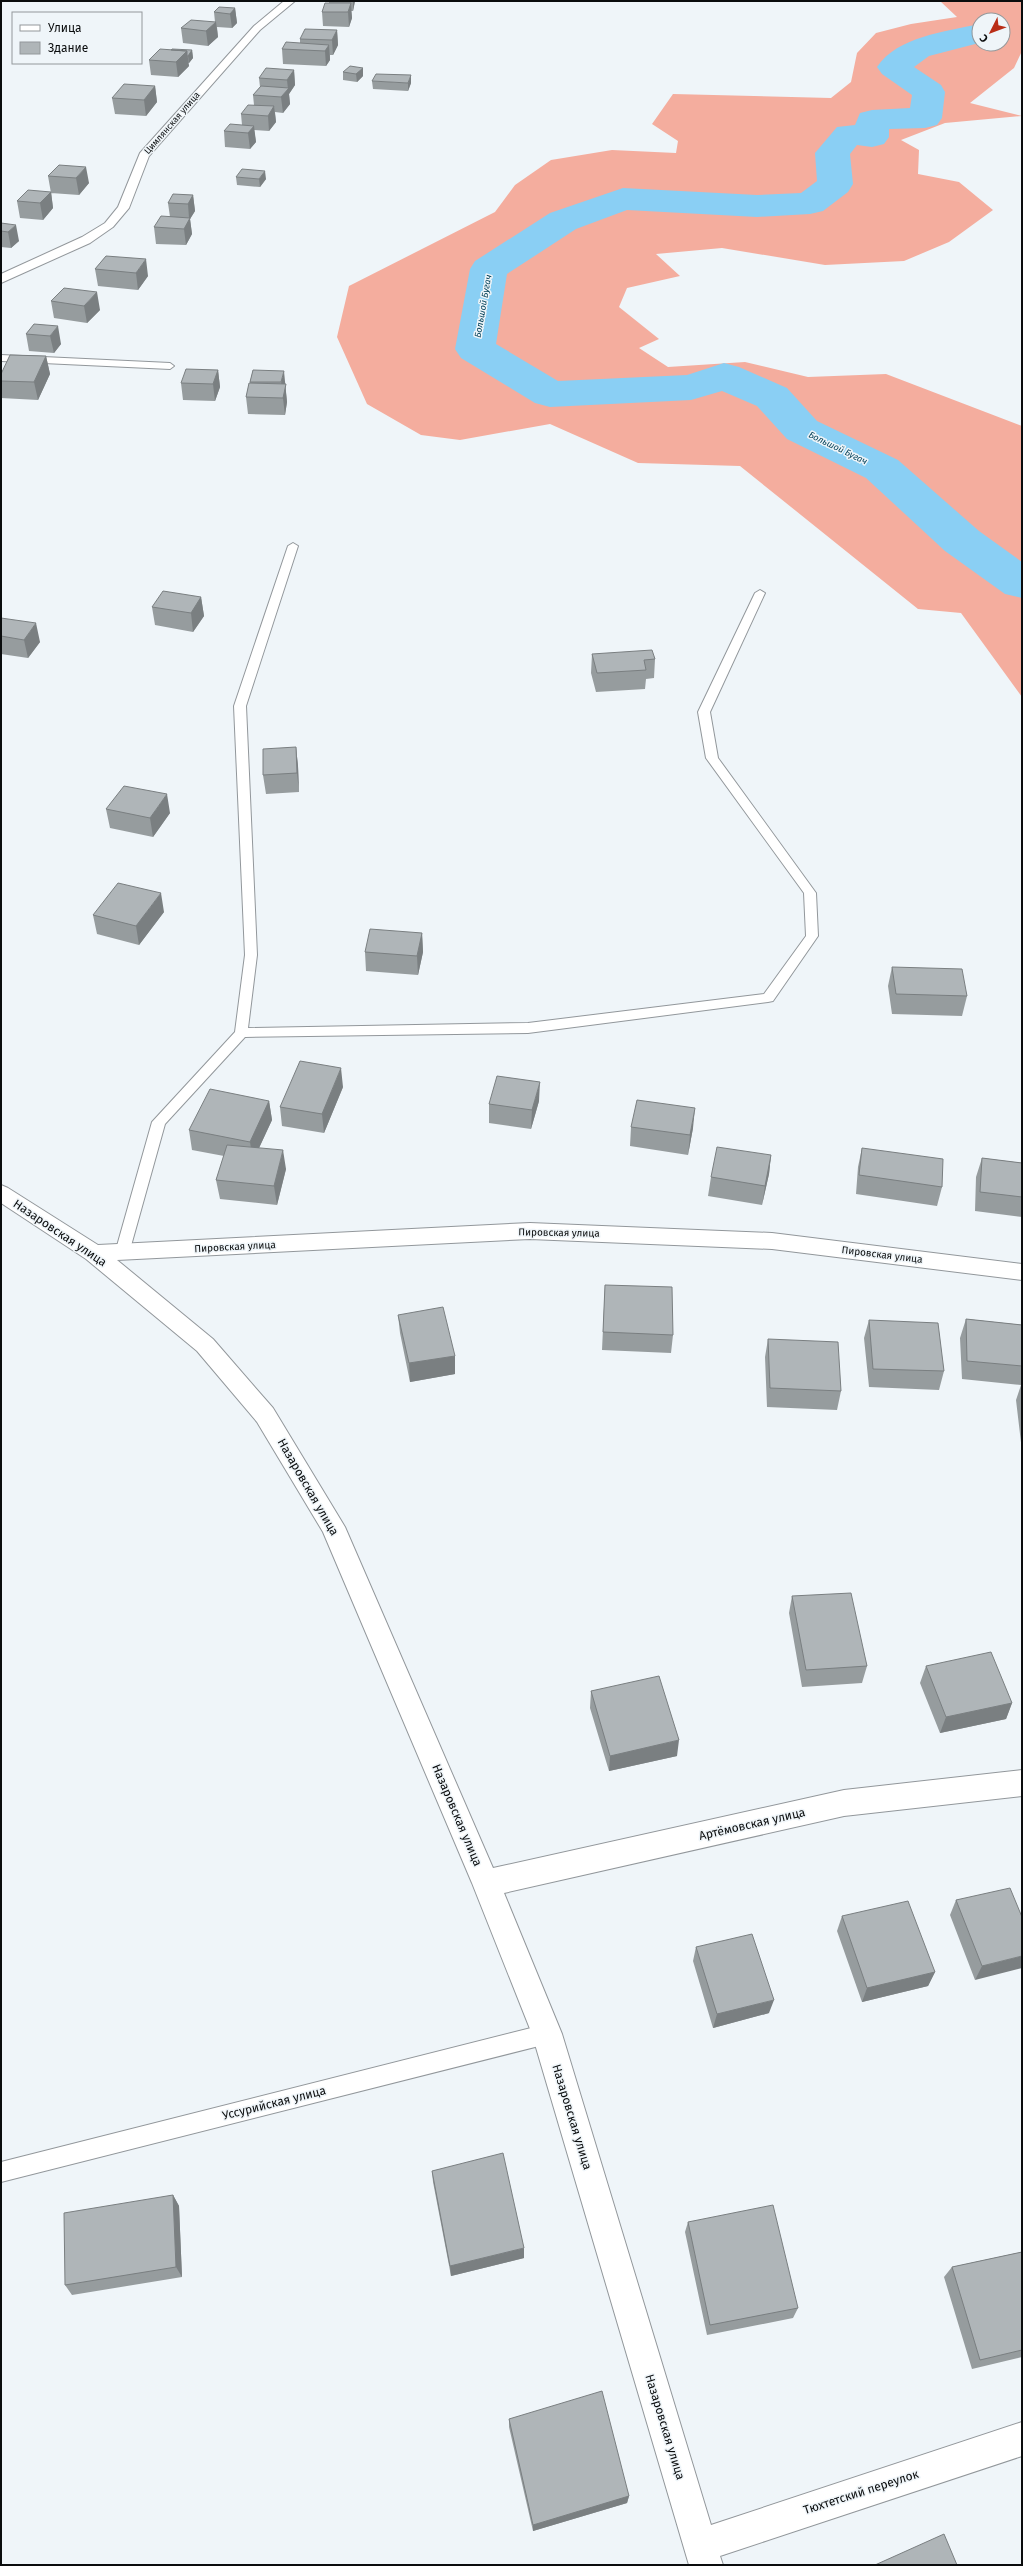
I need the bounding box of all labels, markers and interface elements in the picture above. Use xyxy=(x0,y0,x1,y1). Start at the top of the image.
legend xyxy=(12,12,142,64)
north arrow xyxy=(971,12,1011,52)
text: Улица xyxy=(48,21,82,35)
text: С xyxy=(977,31,991,45)
text: Здание xyxy=(48,41,88,55)
street label: Цимлянская улица xyxy=(142,90,202,156)
water label: Большой Бугач xyxy=(473,274,493,338)
water label: Большой Бугач xyxy=(807,429,869,467)
street label: Назаровская улица xyxy=(11,1197,109,1269)
street label: Пировская улица xyxy=(518,1226,600,1240)
street label: Пировская улица xyxy=(194,1239,276,1255)
street label: Пировская улица xyxy=(841,1244,923,1266)
street label: Назаровская улица xyxy=(275,1436,341,1538)
street label: Назаровская улица xyxy=(429,1762,485,1868)
street label: Артёмовская улица xyxy=(697,1805,807,1843)
street label: Назаровская улица xyxy=(549,2063,595,2171)
street label: Уссурийская улица xyxy=(221,2083,327,2123)
street label: Назаровская улица xyxy=(642,2373,688,2481)
street label: Тюхтетский переулок xyxy=(802,2467,921,2517)

